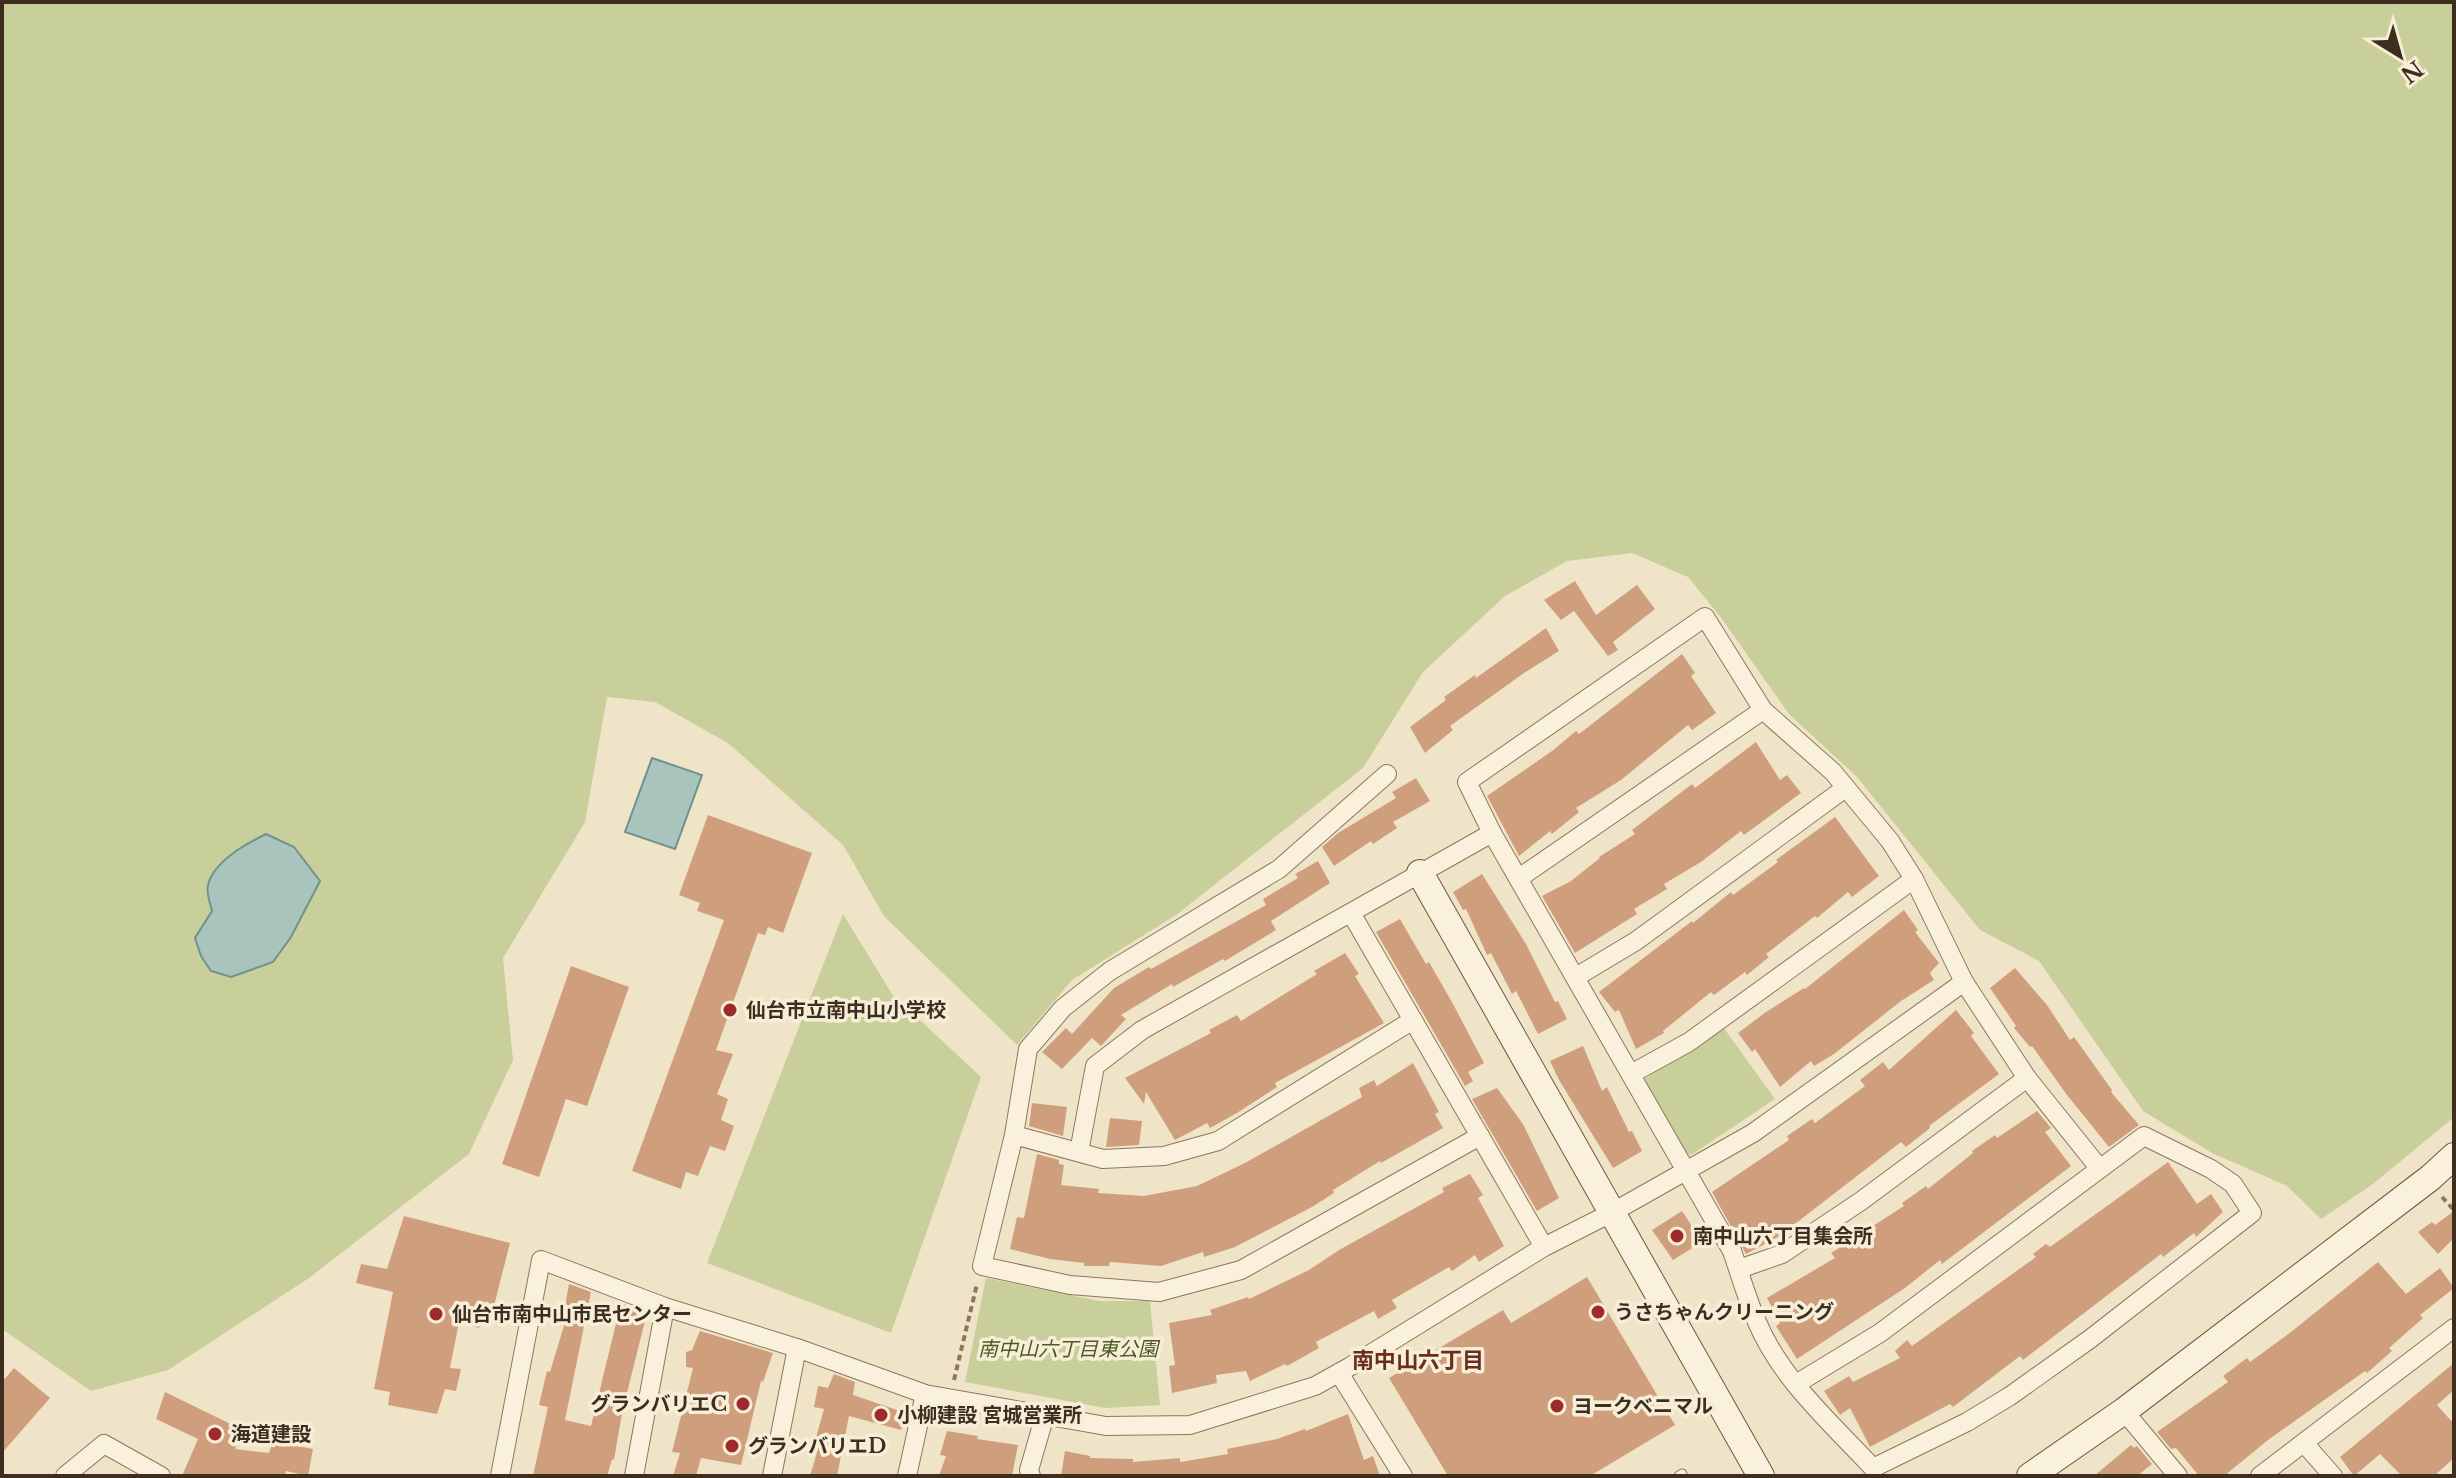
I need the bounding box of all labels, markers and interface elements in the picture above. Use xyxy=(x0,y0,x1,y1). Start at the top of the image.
north arrow xyxy=(2360,16,2440,96)
text: N xyxy=(2395,55,2428,89)
place label: 仙台市立南中山小学校 xyxy=(746,998,946,1022)
marker: 仙台市立南中山小学校 xyxy=(721,1001,739,1019)
place label: 南中山六丁目集会所 xyxy=(1693,1224,1873,1248)
marker: 南中山六丁目集会所 xyxy=(1668,1227,1686,1245)
place label: うさちゃんクリーニング xyxy=(1614,1300,1834,1324)
place label: 仙台市南中山市民センター xyxy=(452,1302,692,1326)
marker: うさちゃんクリーニング xyxy=(1589,1303,1607,1321)
marker: 仙台市南中山市民センター xyxy=(427,1305,445,1323)
park label: 南中山六丁目東公園 xyxy=(978,1337,1161,1361)
district label: 南中山六丁目 xyxy=(1352,1347,1484,1374)
place label: グランバリエC xyxy=(591,1392,727,1416)
place label: ヨークベニマル xyxy=(1573,1394,1713,1418)
marker: グランバリエC xyxy=(734,1395,752,1413)
marker: ヨークベニマル xyxy=(1548,1397,1566,1415)
place label: 小柳建設 宮城営業所 xyxy=(897,1403,1082,1427)
marker: 小柳建設 宮城営業所 xyxy=(872,1406,890,1424)
place label: 海道建設 xyxy=(231,1422,311,1446)
marker: 海道建設 xyxy=(206,1425,224,1443)
place label: グランバリエD xyxy=(748,1434,886,1458)
marker: グランバリエD xyxy=(723,1437,741,1455)

